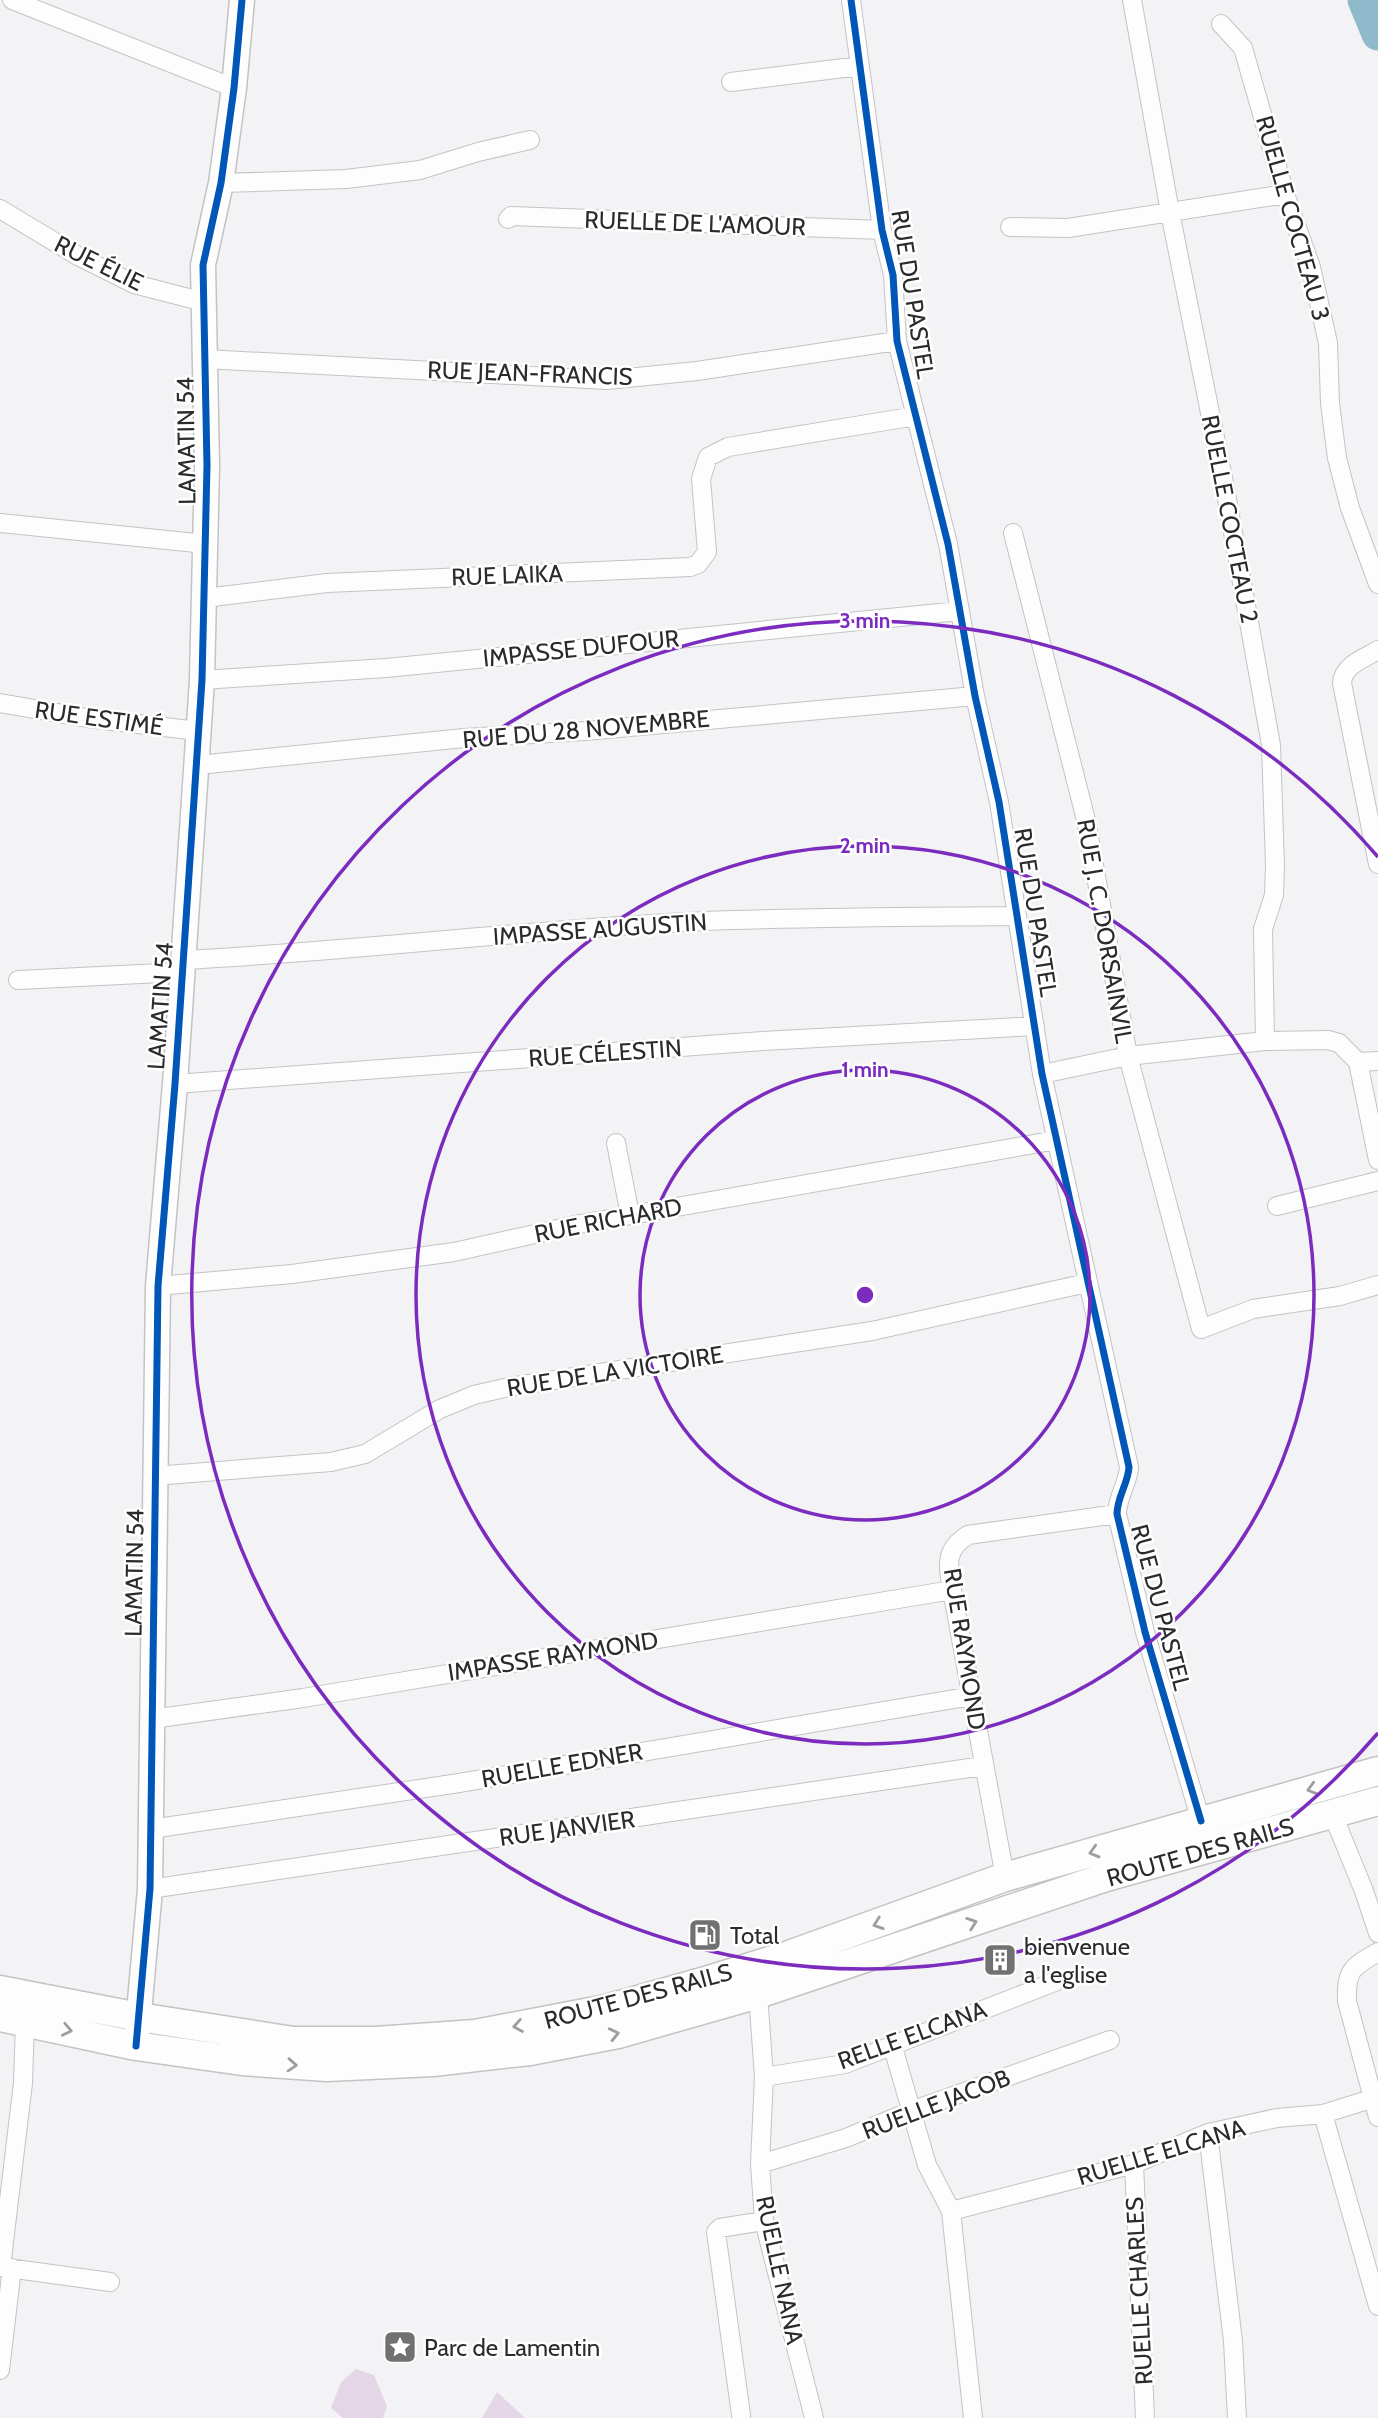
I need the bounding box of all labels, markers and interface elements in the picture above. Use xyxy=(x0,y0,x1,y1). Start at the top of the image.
street label: RUELLE COCTEAU 3 xyxy=(1250,112,1336,324)
street label: RUELLE DE L'AMOUR xyxy=(584,205,807,241)
street label: RUE DU PASTEL xyxy=(885,208,941,380)
street label: RUE ÉLIE xyxy=(50,229,148,297)
street label: RUE JEAN-FRANCIS xyxy=(427,355,633,391)
street label: LAMATIN 54 xyxy=(170,377,202,505)
street label: RUELLE COCTEAU 2 xyxy=(1196,412,1264,626)
street label: RUE LAIKA xyxy=(451,559,564,591)
text: 3 min xyxy=(840,608,890,633)
street label: IMPASSE DUFOUR xyxy=(481,623,681,673)
street label: RUE ESTIMÉ xyxy=(33,695,165,741)
street label: RUE DU 28 NOVEMBRE xyxy=(461,704,711,754)
street label: RUE J. C. DORSAINVIL xyxy=(1071,817,1139,1045)
street label: RUE DU PASTEL xyxy=(1008,826,1064,998)
text: 2 min xyxy=(840,833,890,858)
street label: IMPASSE AUGUSTIN xyxy=(492,907,708,951)
street label: LAMATIN 54 xyxy=(141,941,179,1071)
street label: RUE CÉLESTIN xyxy=(527,1033,683,1073)
text: 1 min xyxy=(841,1057,889,1082)
street label: RUE RICHARD xyxy=(532,1191,684,1249)
centre of rings xyxy=(853,1283,877,1307)
street label: RUE DE LA VICTOIRE xyxy=(505,1340,725,1402)
street label: LAMATIN 54 xyxy=(118,1509,150,1637)
street label: RUE DU PASTEL xyxy=(1125,1521,1197,1693)
street label: RUE RAYMOND xyxy=(938,1566,992,1732)
street label: IMPASSE RAYMOND xyxy=(446,1625,660,1687)
street label: RUELLE EDNER xyxy=(479,1736,645,1793)
one-way arrow xyxy=(1307,1781,1319,1796)
street label: RUE JANVIER xyxy=(497,1804,637,1852)
street label: ROUTE DES RAILS xyxy=(1103,1811,1297,1893)
one-way arrow xyxy=(1088,1844,1100,1858)
fuel station icon: Total xyxy=(686,1916,724,1954)
one-way arrow xyxy=(872,1916,884,1930)
one-way arrow xyxy=(965,1917,977,1931)
place label: Total xyxy=(730,1921,780,1950)
place label: bienvenue a l'eglise xyxy=(1024,1932,1130,1989)
building icon: bienvenue a l'eglise xyxy=(981,1941,1019,1979)
street label: ROUTE DES RAILS xyxy=(541,1957,735,2035)
street label: RELLE ELCANA xyxy=(834,1995,991,2075)
one-way arrow xyxy=(512,2018,524,2033)
one-way arrow xyxy=(61,2022,73,2037)
one-way arrow xyxy=(608,2028,620,2042)
one-way arrow xyxy=(286,2057,297,2072)
street label: RUELLE JACOB xyxy=(858,2063,1014,2145)
street label: RUELLE ELCANA xyxy=(1074,2113,1249,2191)
street label: RUELLE NANA xyxy=(750,2193,810,2347)
street label: RUELLE CHARLES xyxy=(1120,2196,1158,2386)
place icon: Parc de Lamentin xyxy=(381,2328,419,2366)
place label: Parc de Lamentin xyxy=(424,2333,600,2362)

